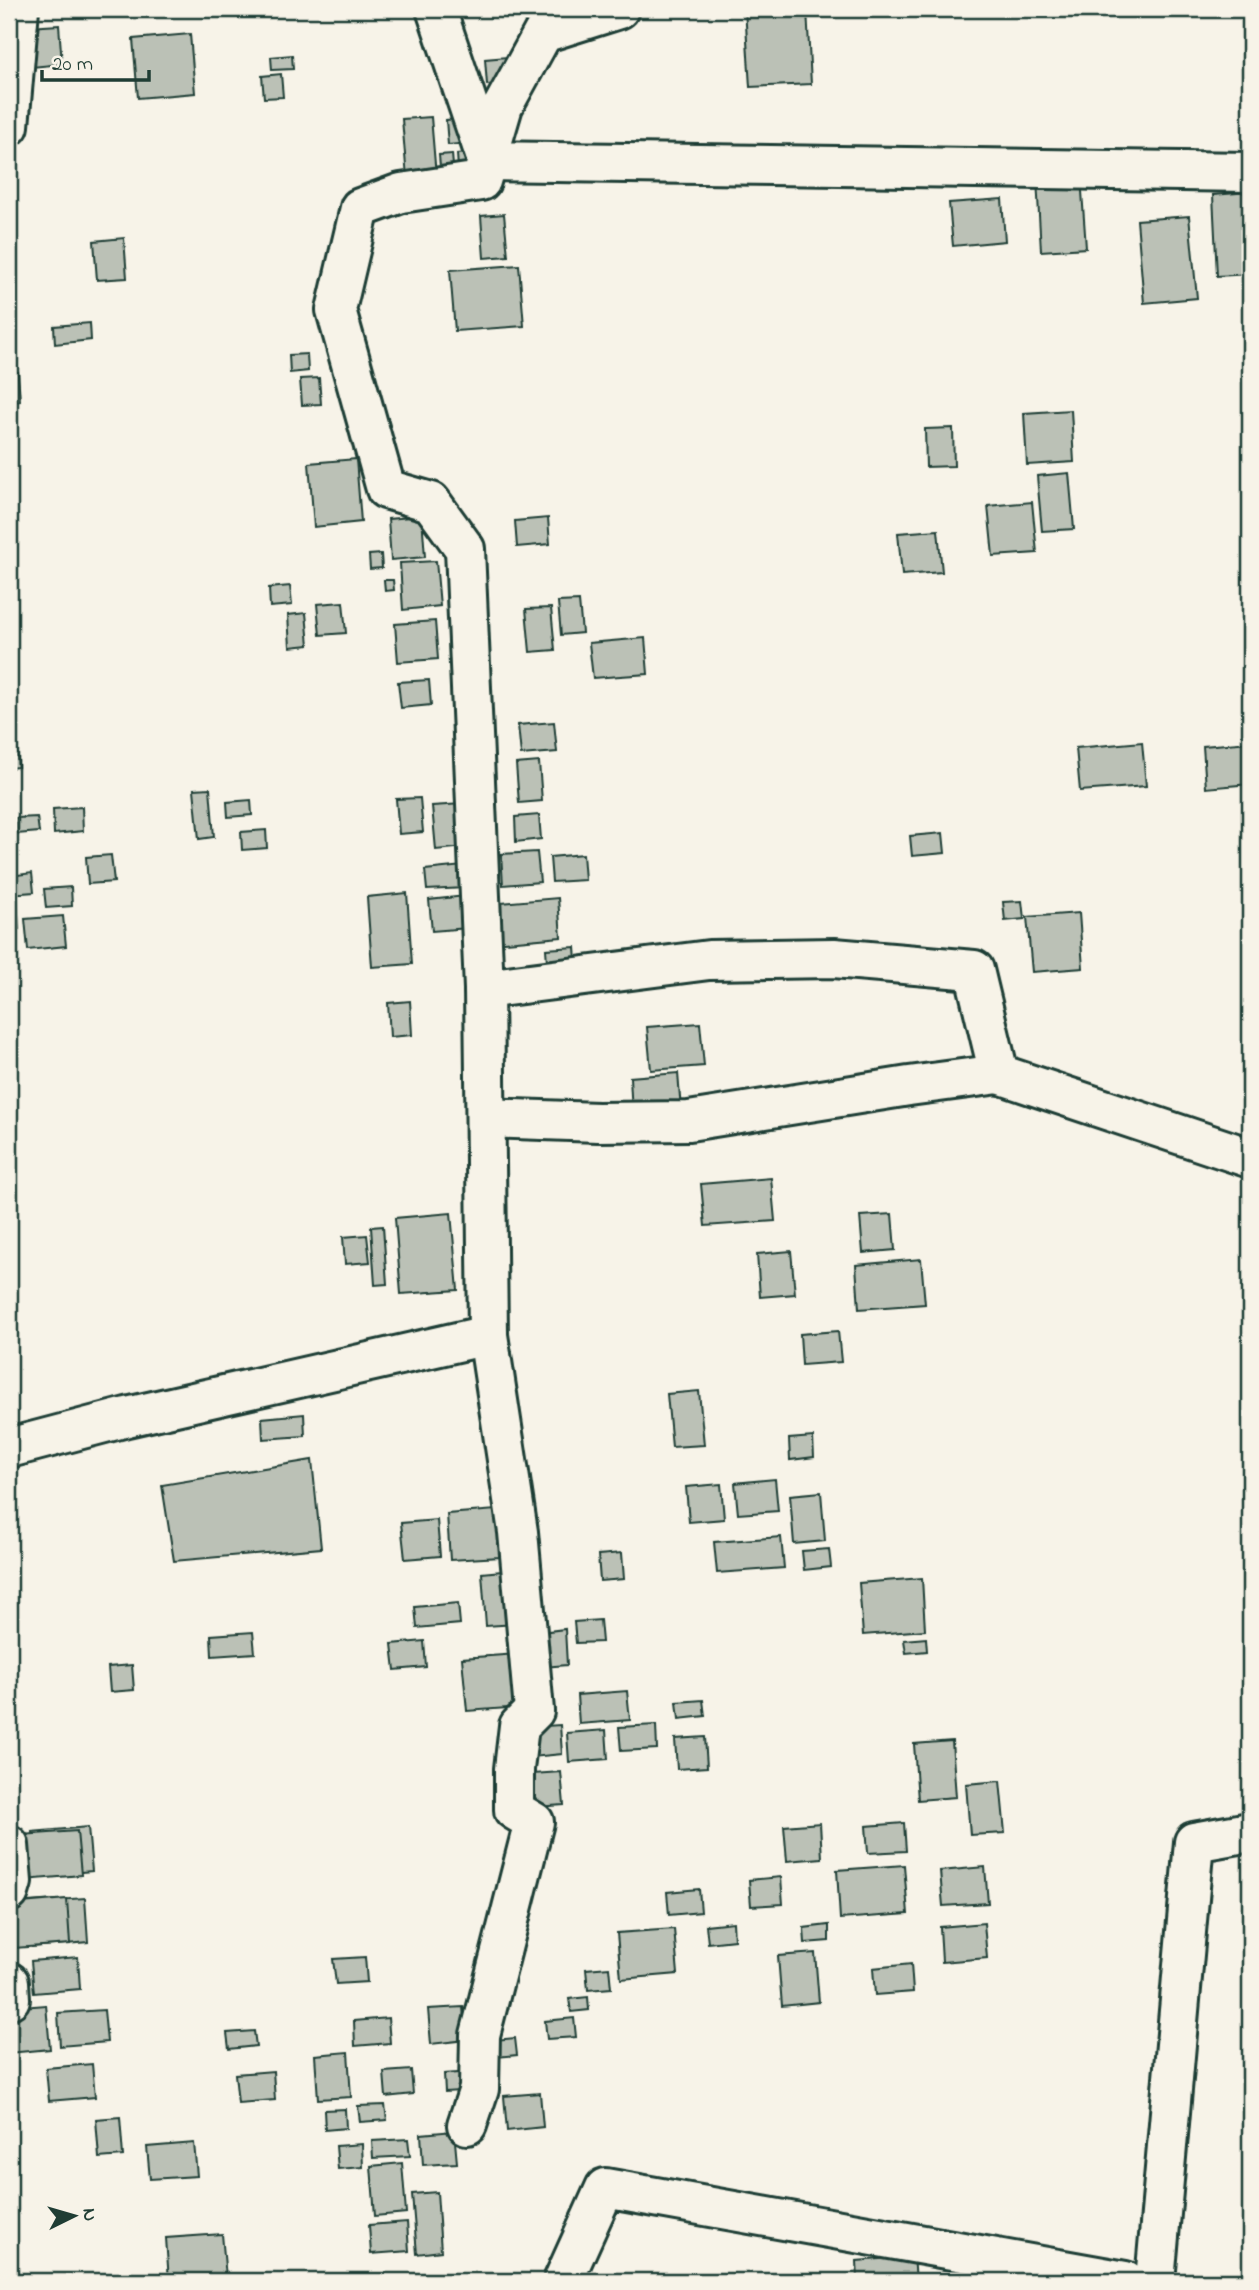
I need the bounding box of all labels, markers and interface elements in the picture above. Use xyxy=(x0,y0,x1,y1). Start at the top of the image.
scale bar xyxy=(42,38,149,82)
text: 20 m xyxy=(52,50,93,80)
north arrow xyxy=(38,2182,108,2252)
text: N xyxy=(74,2207,102,2222)

